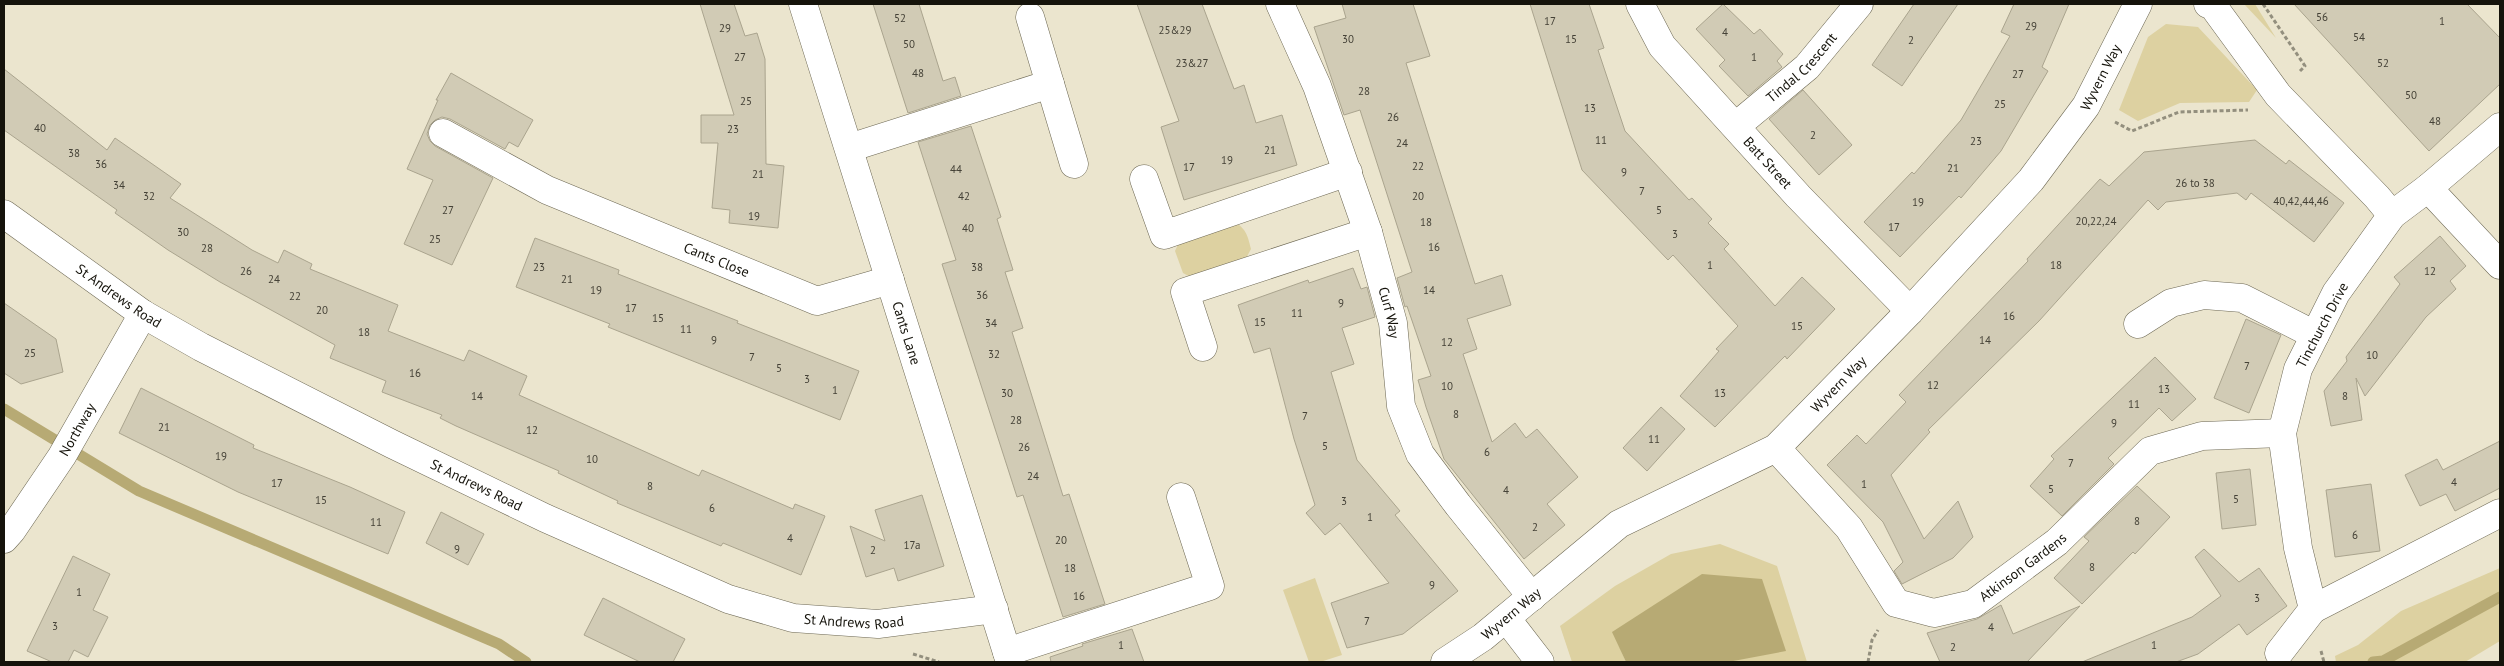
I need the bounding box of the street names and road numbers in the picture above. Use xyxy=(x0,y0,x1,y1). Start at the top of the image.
street label: Tindal Crescent xyxy=(1762,29,1841,106)
street label: Wyvern Way xyxy=(2076,41,2125,114)
street label: Batt Street xyxy=(1740,133,1796,193)
street label: Cants Close xyxy=(681,238,752,281)
street label: St Andrews Road xyxy=(72,260,165,332)
street label: Tinchurch Drive xyxy=(2292,279,2352,371)
street label: Curf Way xyxy=(1374,285,1403,340)
street label: Cants Lane xyxy=(888,299,925,367)
street label: Wyvern Way xyxy=(1807,352,1870,416)
street label: Northway xyxy=(55,399,100,459)
street label: St Andrews Road xyxy=(427,455,526,515)
street label: Atkinson Gardens xyxy=(1975,529,2070,605)
street label: Wyvern Way xyxy=(1478,583,1545,644)
street label: St Andrews Road xyxy=(803,610,905,633)

